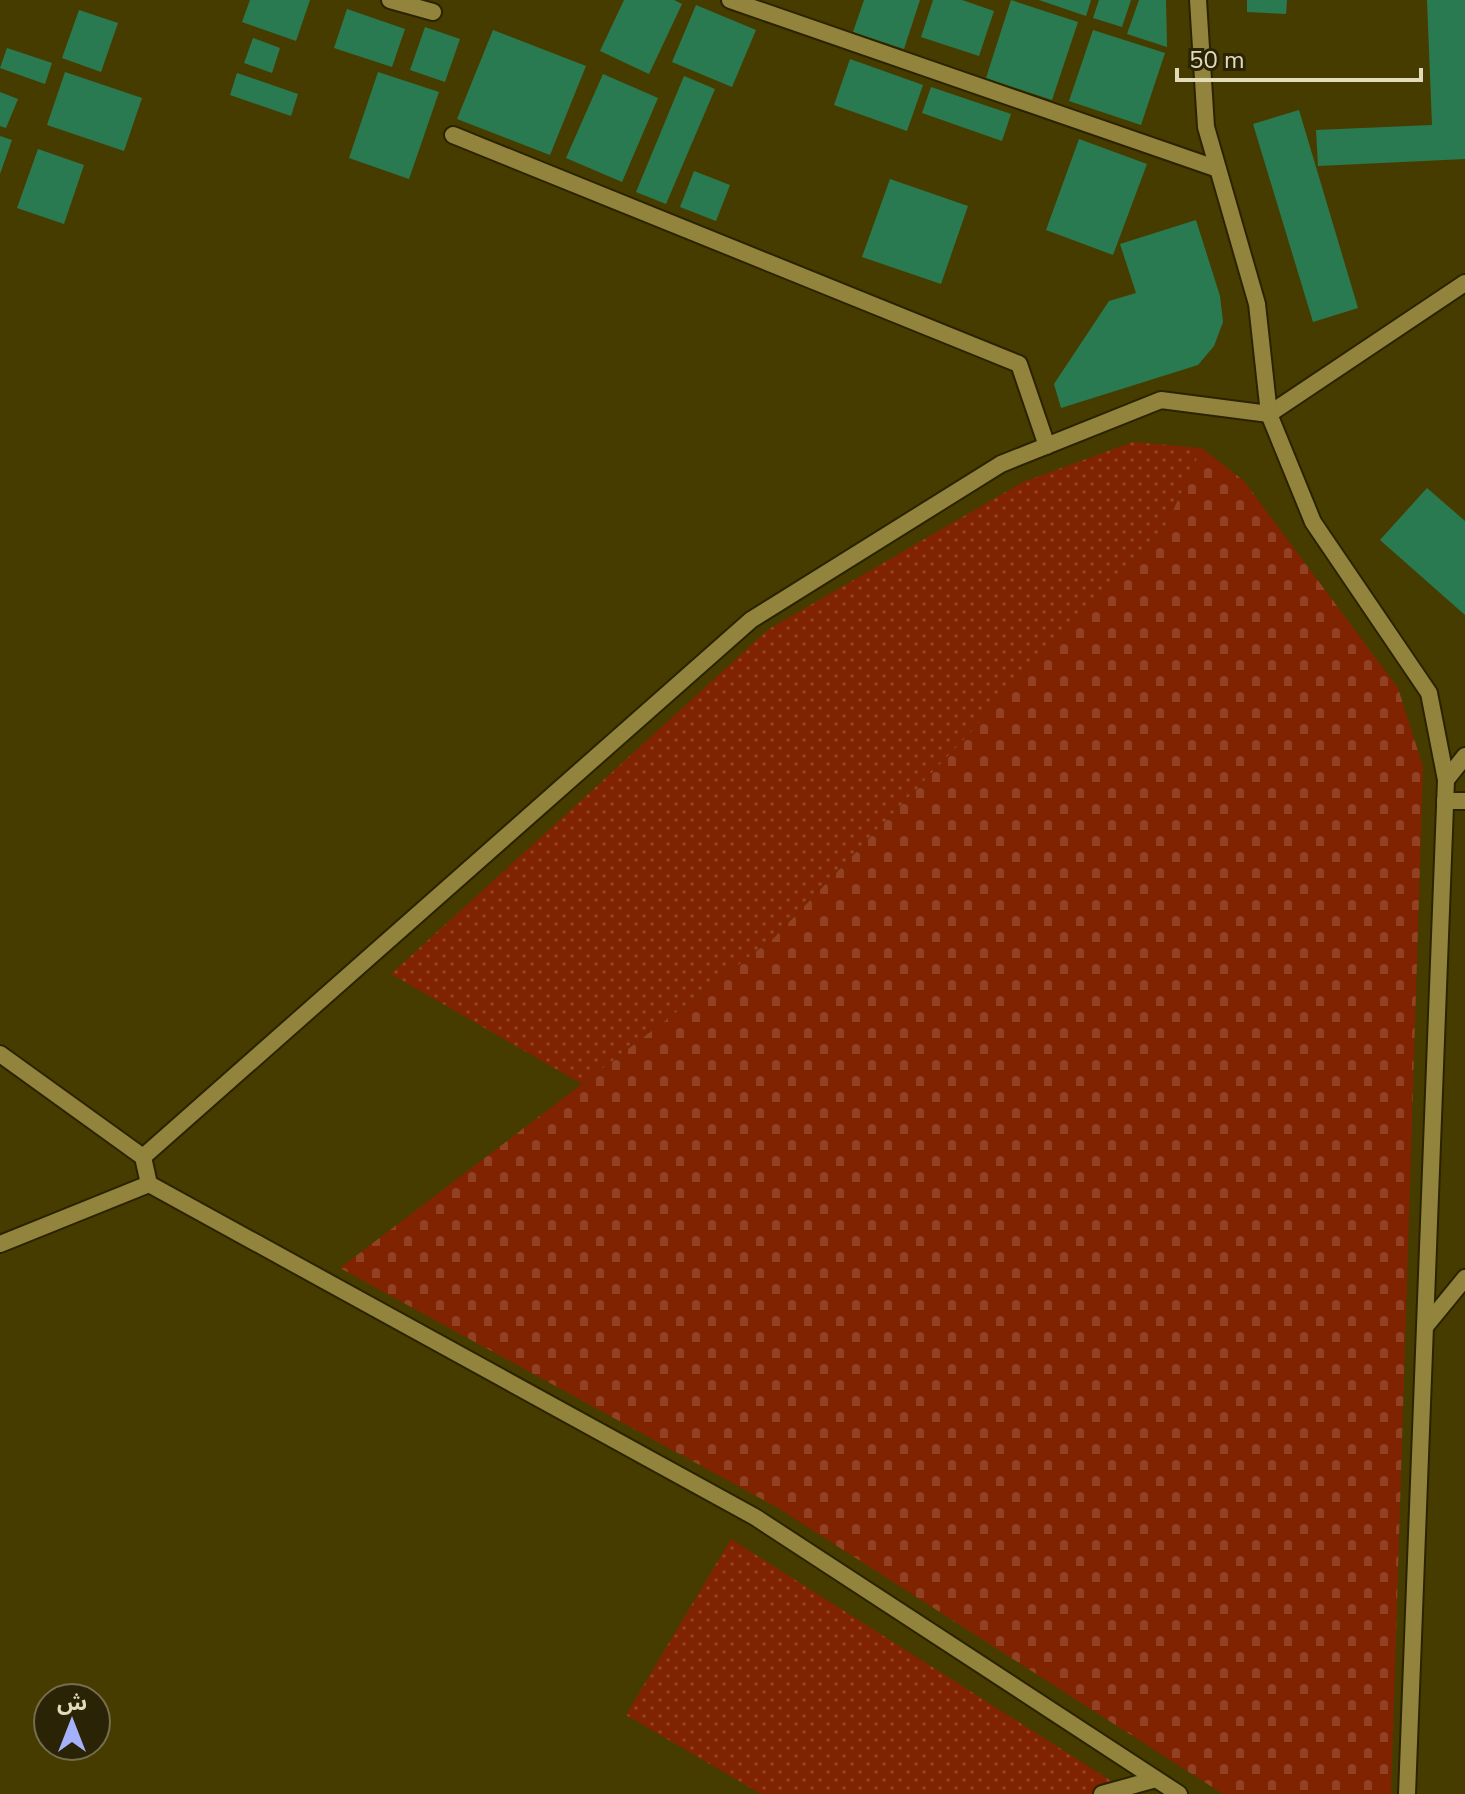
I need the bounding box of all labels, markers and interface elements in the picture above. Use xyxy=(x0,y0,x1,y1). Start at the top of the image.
scale bar xyxy=(1177,32,1421,82)
text: 50 m xyxy=(1189,44,1245,76)
north arrow xyxy=(32,1682,112,1762)
text: ش xyxy=(57,1688,87,1718)

